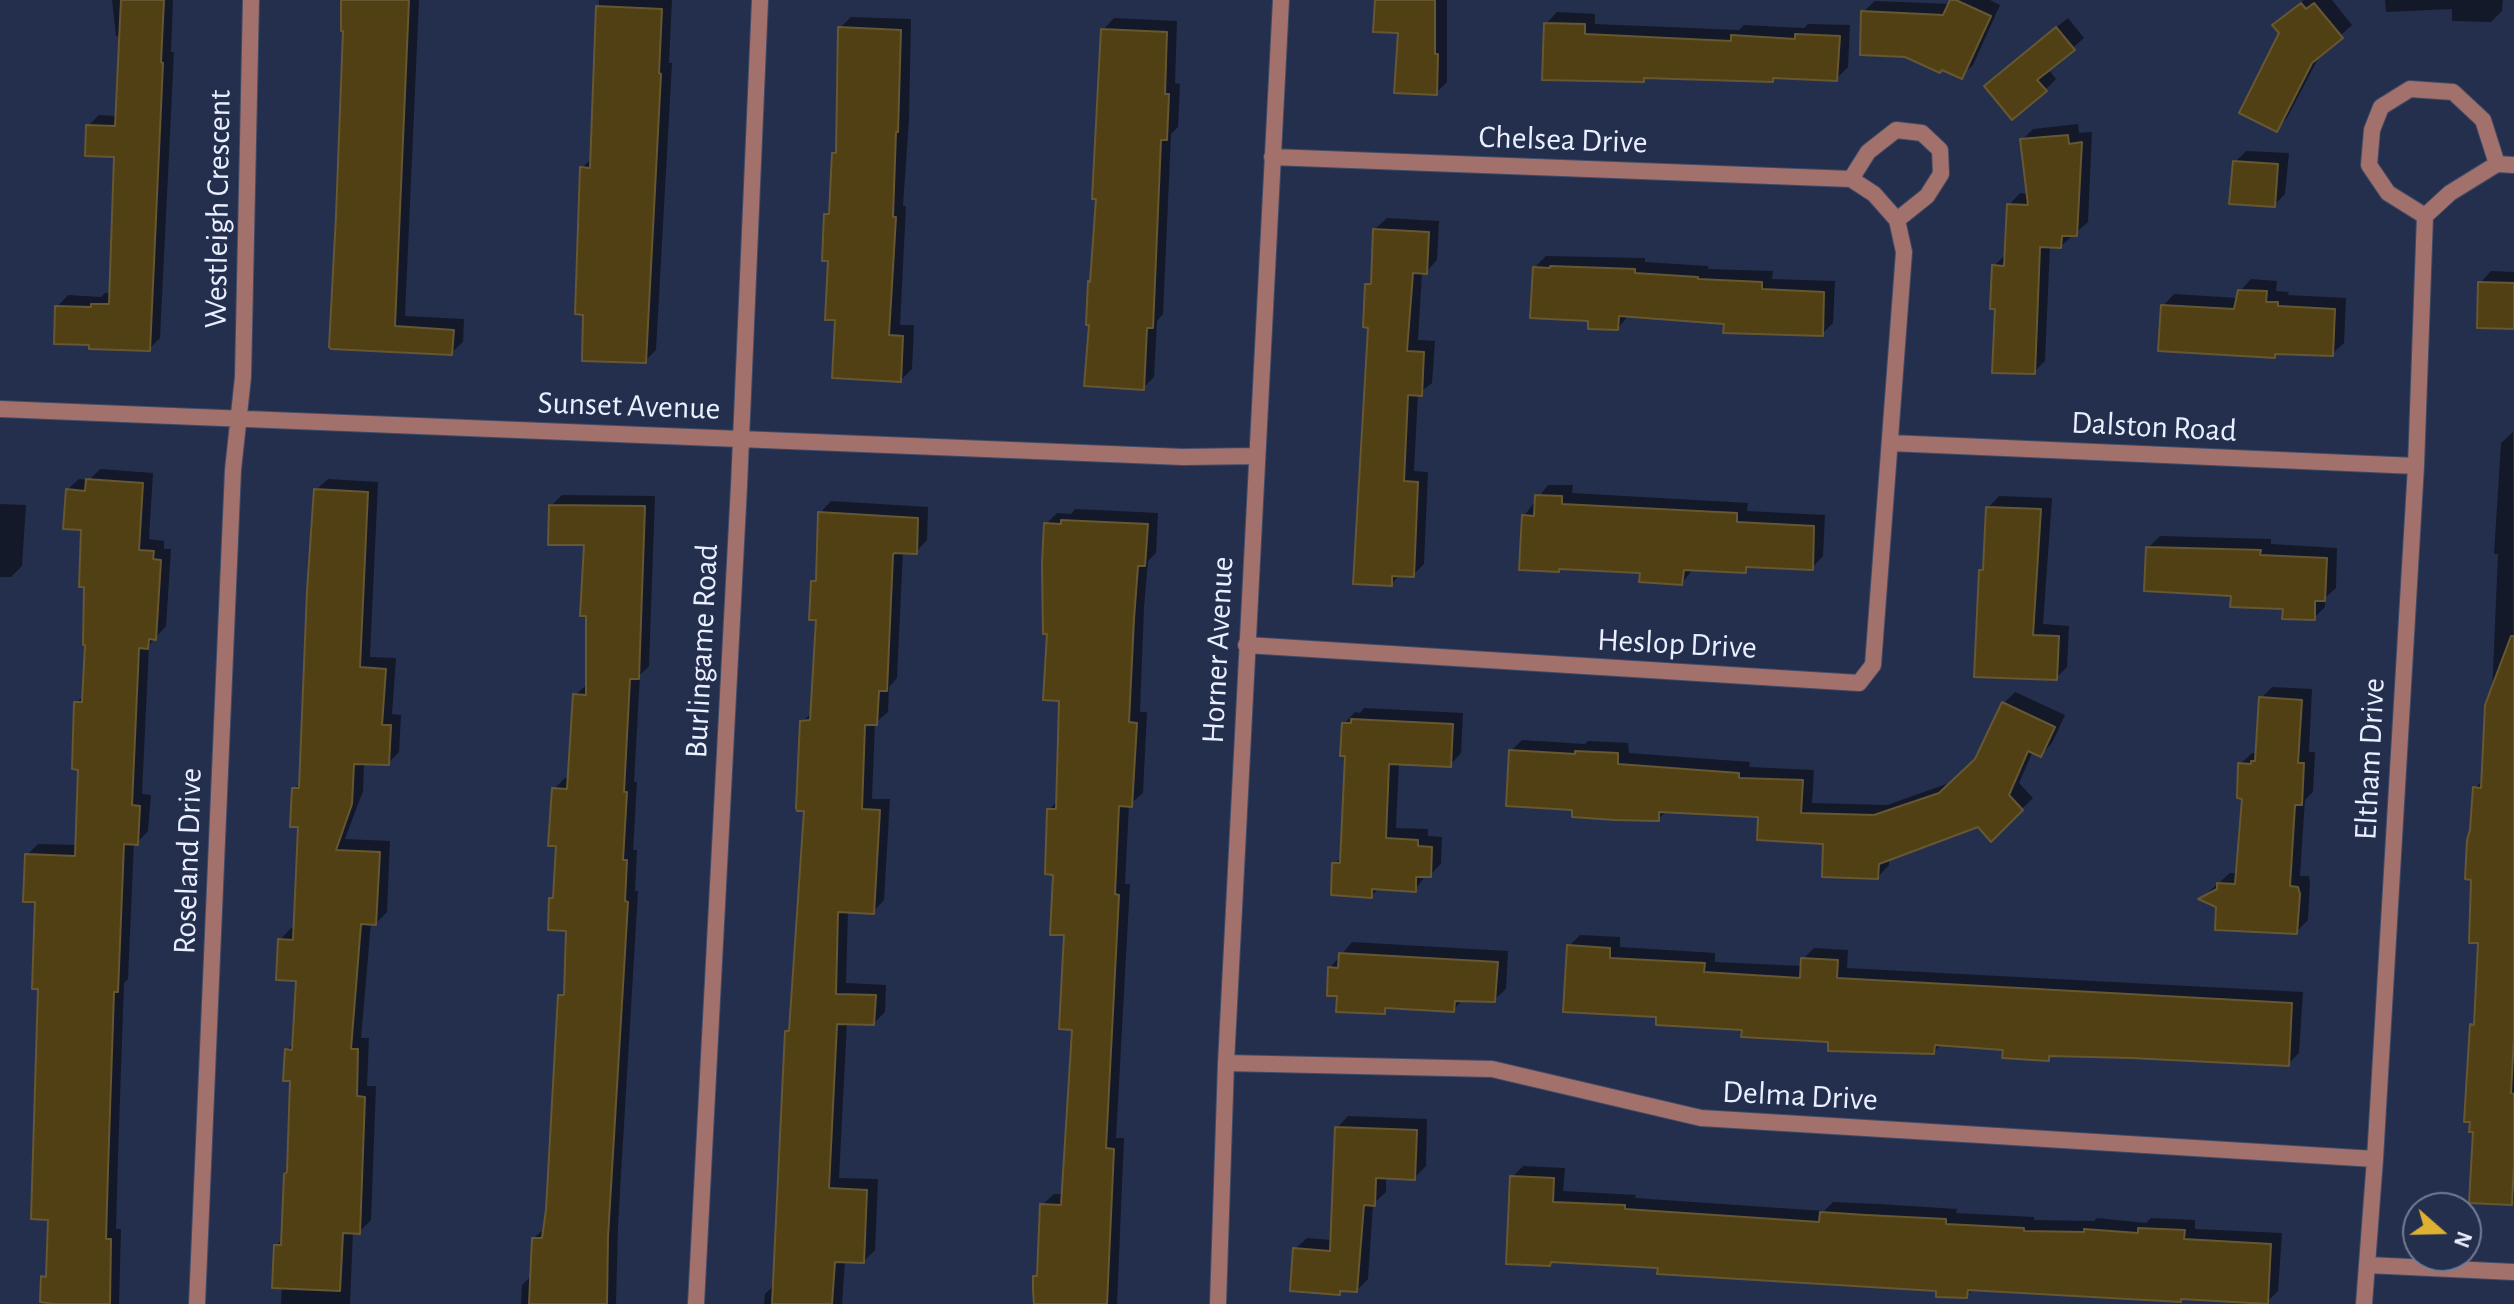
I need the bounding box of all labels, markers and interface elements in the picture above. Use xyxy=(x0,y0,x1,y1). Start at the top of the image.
street label: Westleigh Crescent xyxy=(197,89,239,329)
street label: Chelsea Drive xyxy=(1478,118,1648,162)
street label: Sunset Avenue xyxy=(537,384,721,428)
street label: Dalston Road xyxy=(2070,403,2238,451)
street label: Burlingame Road xyxy=(677,543,727,759)
street label: Horner Avenue xyxy=(1194,556,1242,744)
street label: Heslop Drive xyxy=(1596,621,1758,667)
street label: Eltham Drive xyxy=(2347,677,2393,841)
street label: Roseland Drive xyxy=(166,767,210,955)
street label: Delma Drive xyxy=(1721,1073,1879,1119)
north arrow xyxy=(2402,1192,2482,1272)
text: N xyxy=(2450,1229,2476,1250)

